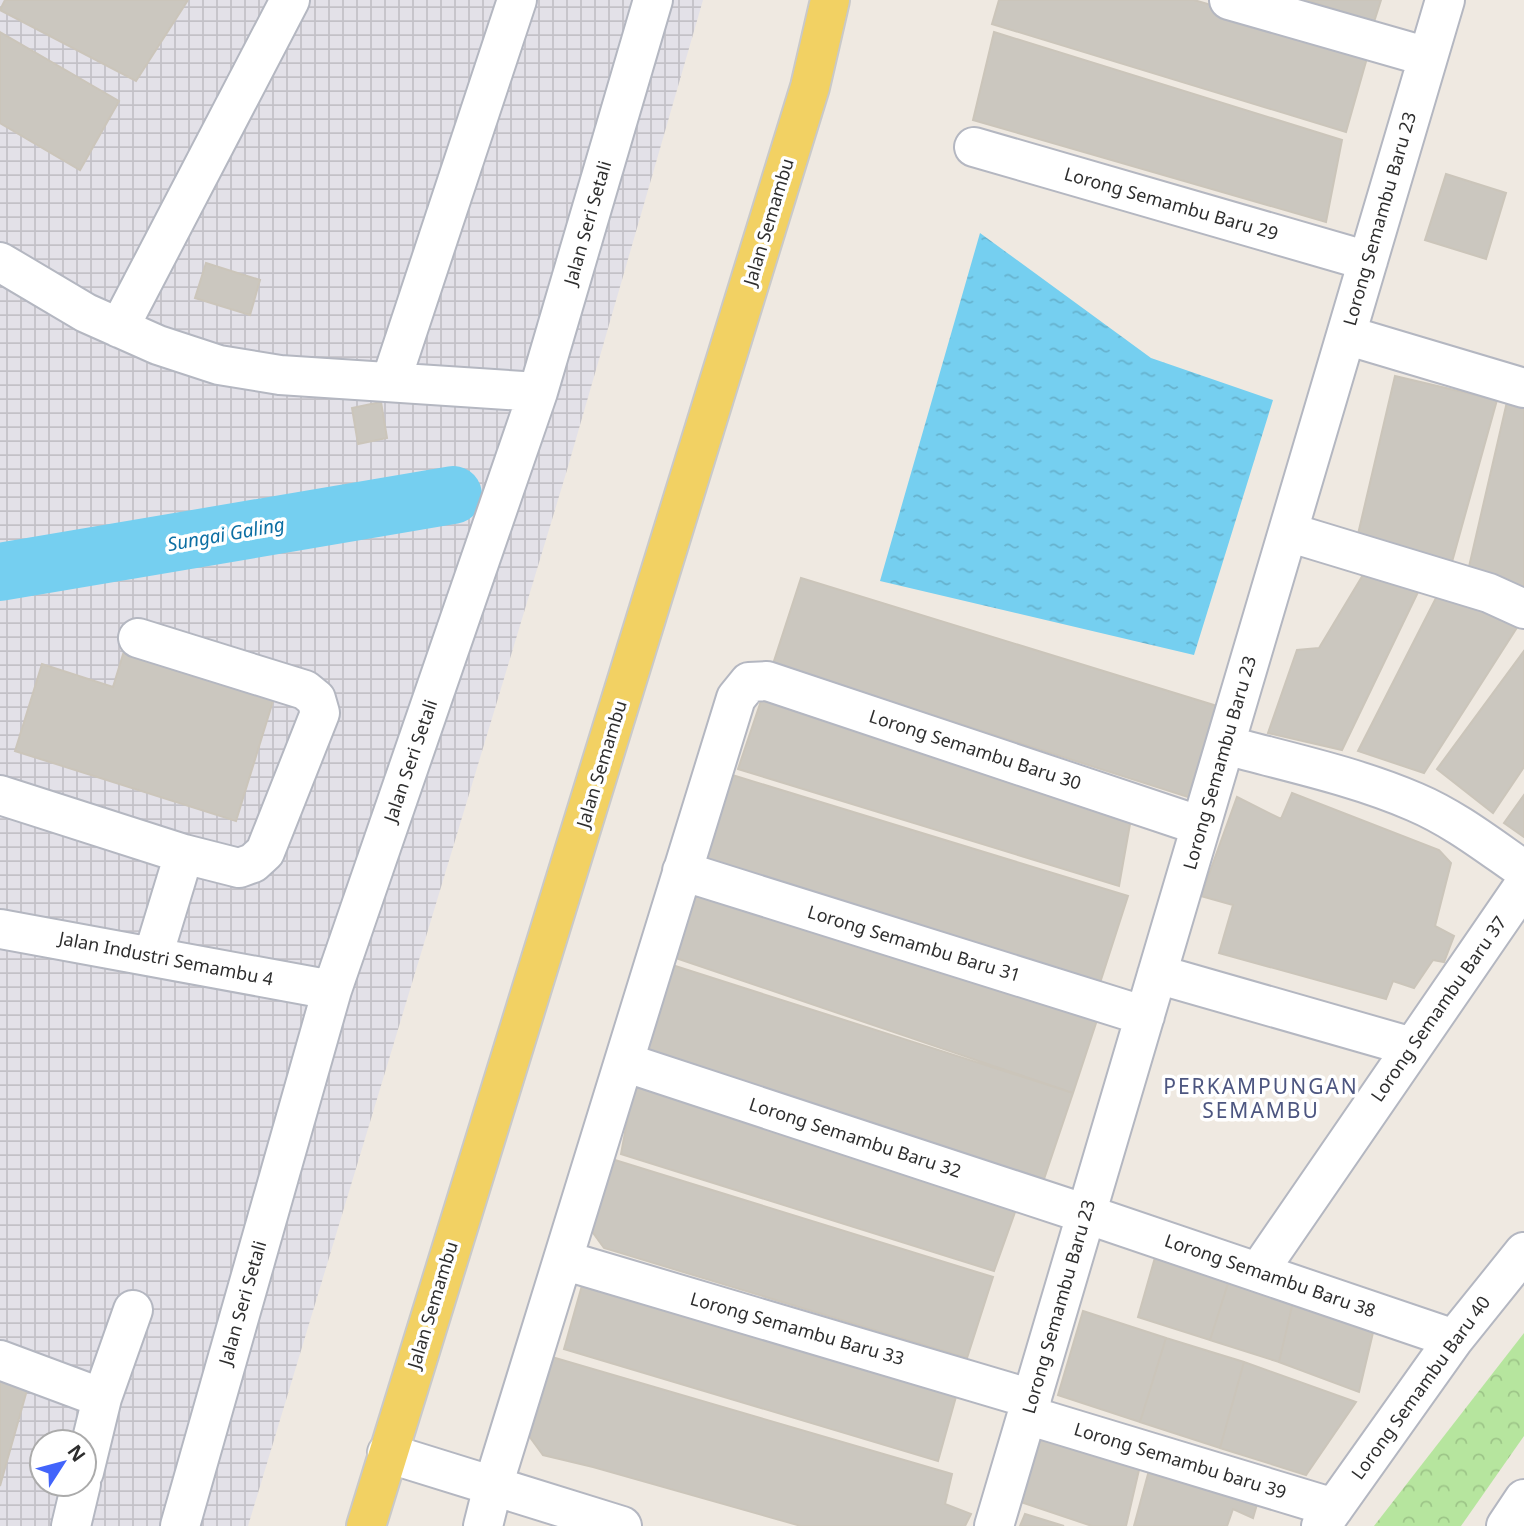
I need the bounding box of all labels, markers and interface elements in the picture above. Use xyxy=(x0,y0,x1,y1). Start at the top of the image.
street label: Lorong Semambu Baru 23 xyxy=(1337,109,1421,328)
street label: Jalan Semambu xyxy=(737,155,799,290)
street label: Jalan Seri Setali xyxy=(557,158,616,290)
street label: Lorong Semambu Baru 29 xyxy=(1062,161,1281,245)
water label: Sungai Galing xyxy=(165,511,287,557)
street label: Lorong Semambu Baru 23 xyxy=(1177,653,1261,872)
street label: Jalan Seri Setali xyxy=(377,696,442,827)
street label: Jalan Semambu xyxy=(570,697,632,832)
street label: Lorong Semambu Baru 30 xyxy=(866,703,1084,795)
street label: Lorong Semambu Baru 31 xyxy=(805,899,1024,987)
street label: Lorong Semambu Baru 37 xyxy=(1365,911,1512,1106)
street label: Jalan Industri Semambu 4 xyxy=(55,925,275,991)
district label: PERKAMPUNGAN SEMAMBU xyxy=(1163,1072,1359,1124)
street label: Lorong Semambu Baru 32 xyxy=(746,1091,964,1183)
street label: Lorong Semambu Baru 23 xyxy=(1016,1197,1100,1416)
street label: Lorong Semambu Baru 38 xyxy=(1162,1228,1379,1322)
street label: Jalan Seri Setali xyxy=(212,1238,271,1370)
street label: Jalan Semambu xyxy=(401,1238,463,1373)
street label: Lorong Semambu Baru 33 xyxy=(688,1286,907,1370)
street label: Lorong Semambu Baru 40 xyxy=(1345,1291,1495,1484)
street label: Lorong Semambu baru 39 xyxy=(1071,1416,1289,1504)
north arrow xyxy=(28,1428,98,1498)
text: N xyxy=(62,1439,92,1467)

